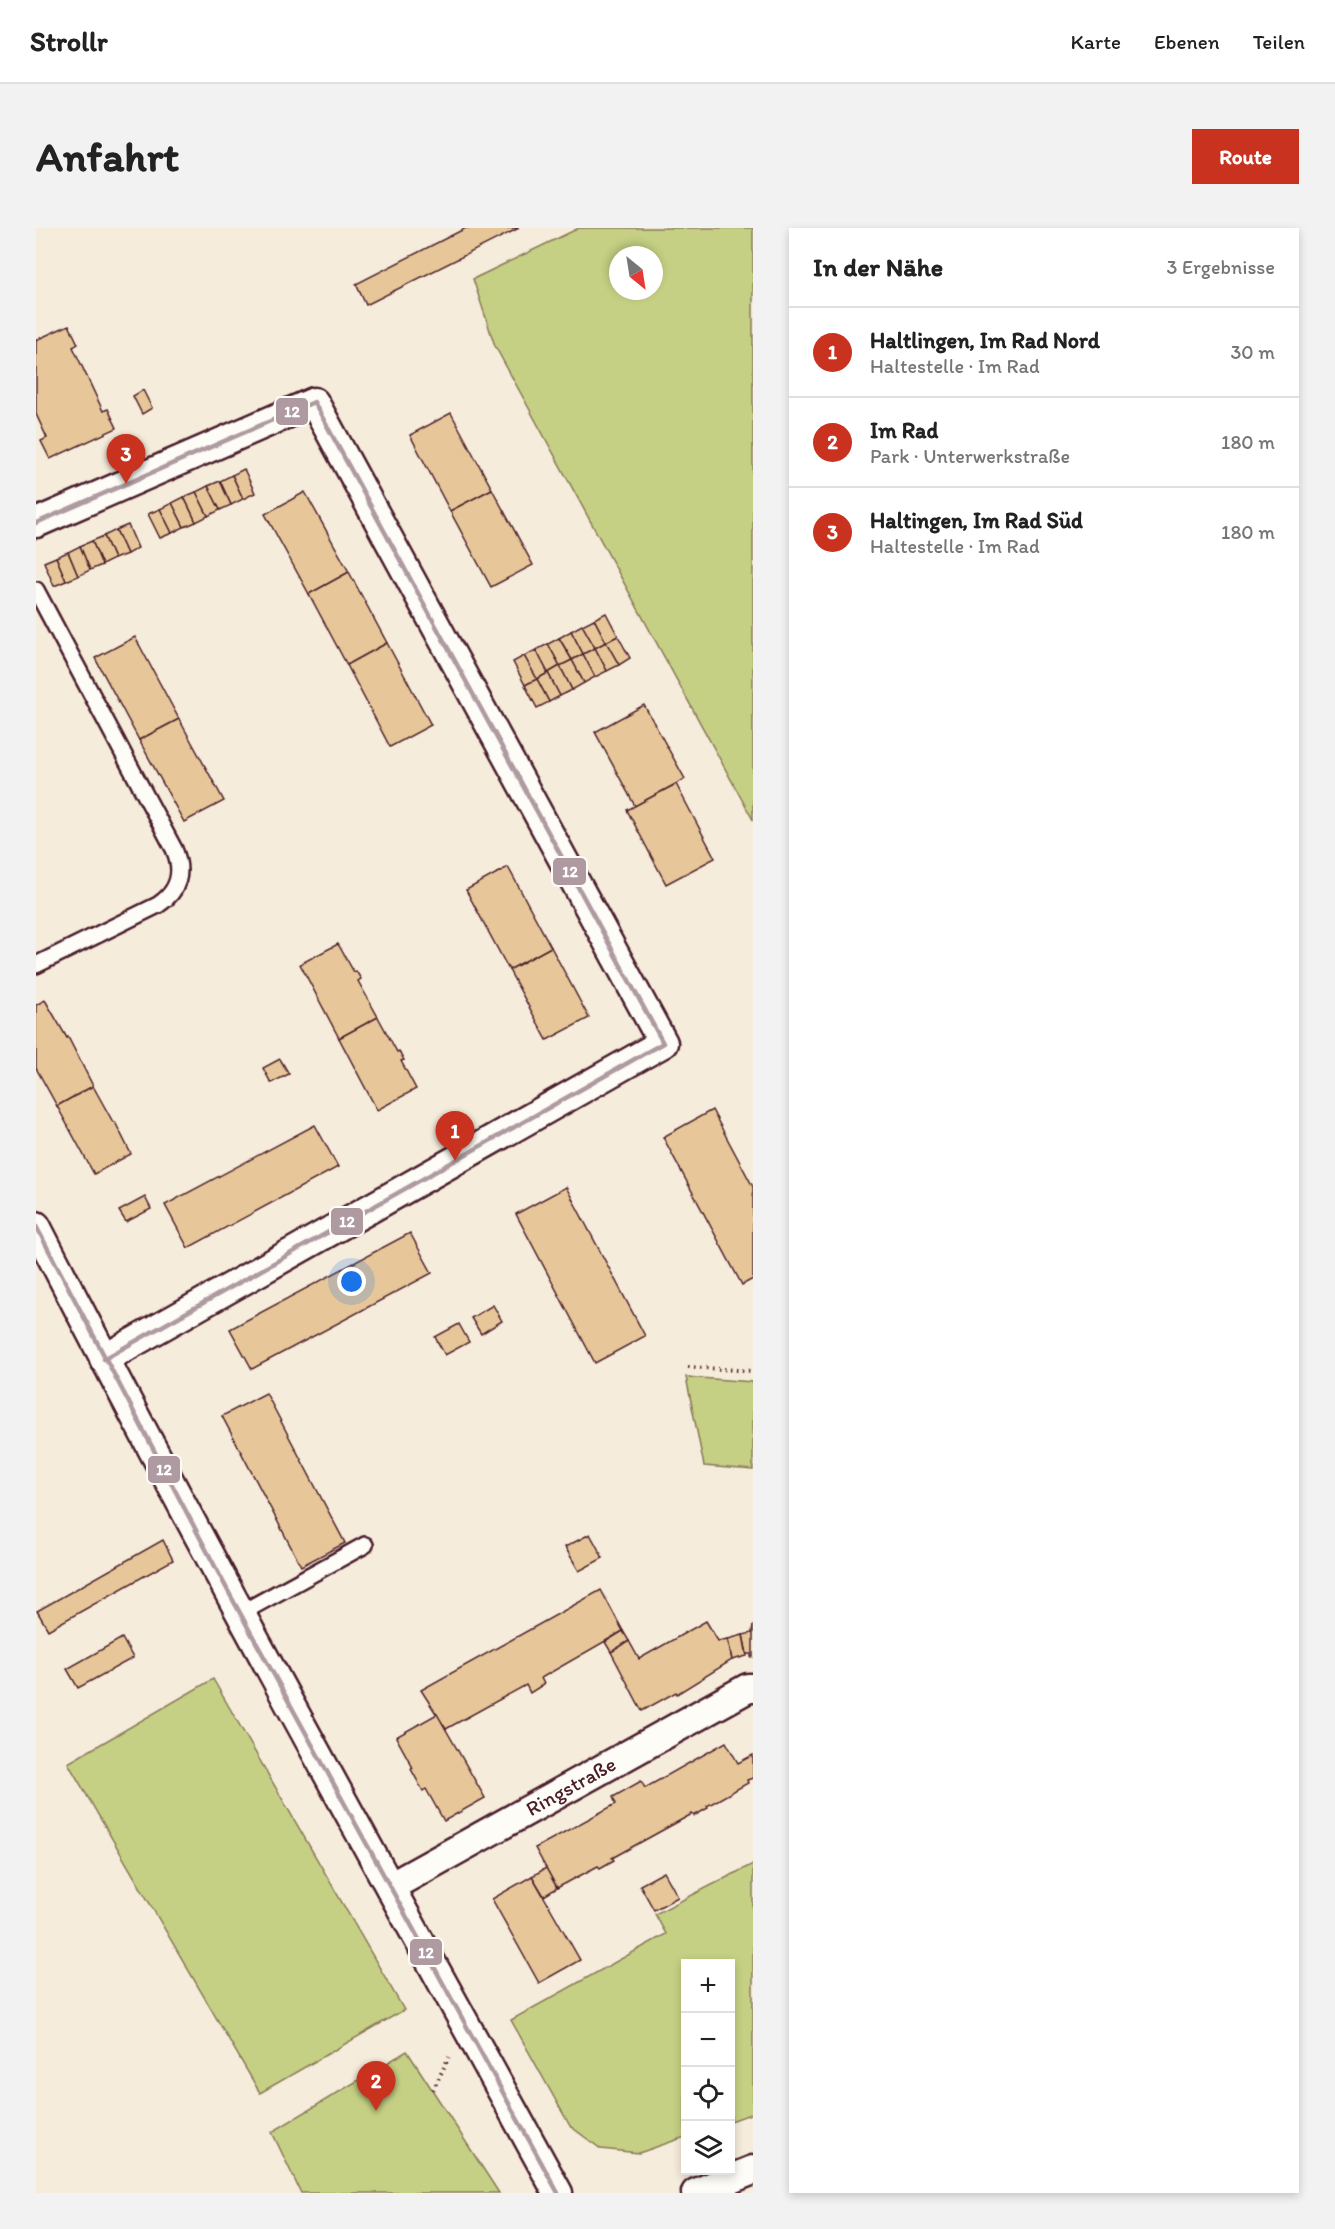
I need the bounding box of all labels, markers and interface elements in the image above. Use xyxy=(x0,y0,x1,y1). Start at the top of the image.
text: Strollr xyxy=(30,24,108,58)
text: Karte xyxy=(1071,29,1121,54)
text: Ebenen xyxy=(1154,29,1220,54)
text: Teilen xyxy=(1253,29,1305,54)
button: Route xyxy=(1192,129,1299,184)
text: Anfahrt xyxy=(36,131,179,182)
north arrow xyxy=(609,246,663,300)
text: In der Nähe xyxy=(813,251,943,283)
text: 3 Ergebnisse xyxy=(1167,255,1275,279)
text: Haltlingen, Im Rad Nord xyxy=(870,327,1100,354)
text: 1 xyxy=(828,340,837,364)
text: 30 m xyxy=(1230,340,1275,364)
text: Haltestelle · Im Rad xyxy=(870,354,1040,378)
line badge: 12 xyxy=(275,397,309,426)
text: 12 xyxy=(284,402,301,421)
text: Im Rad xyxy=(870,417,938,444)
text: 2 xyxy=(827,430,838,454)
text: 180 m xyxy=(1221,430,1275,454)
pin: 3 xyxy=(106,434,146,484)
text: Park · Unterwerkstraße xyxy=(870,444,1070,468)
text: Haltingen, Im Rad Süd xyxy=(870,507,1083,534)
text: 3 xyxy=(827,520,838,544)
text: 180 m xyxy=(1221,520,1275,544)
text: Haltestelle · Im Rad xyxy=(870,534,1040,558)
line badge: 12 xyxy=(552,857,587,886)
text: 12 xyxy=(562,862,579,881)
pin: 1 xyxy=(436,1112,474,1161)
line badge: 12 xyxy=(330,1207,364,1236)
text: 12 xyxy=(339,1212,356,1231)
your location xyxy=(337,1267,366,1296)
line badge: 12 xyxy=(147,1455,181,1484)
text: 12 xyxy=(156,1460,173,1479)
street label: Ringstraße xyxy=(521,1751,620,1821)
line badge: 12 xyxy=(409,1938,443,1966)
text: 12 xyxy=(418,1943,435,1962)
map controls xyxy=(681,1959,735,2175)
button: + xyxy=(681,1959,735,2013)
button: − xyxy=(681,2013,735,2067)
pin: 2 xyxy=(356,2062,396,2111)
button: locate xyxy=(681,2067,735,2121)
button: layers xyxy=(681,2121,735,2175)

